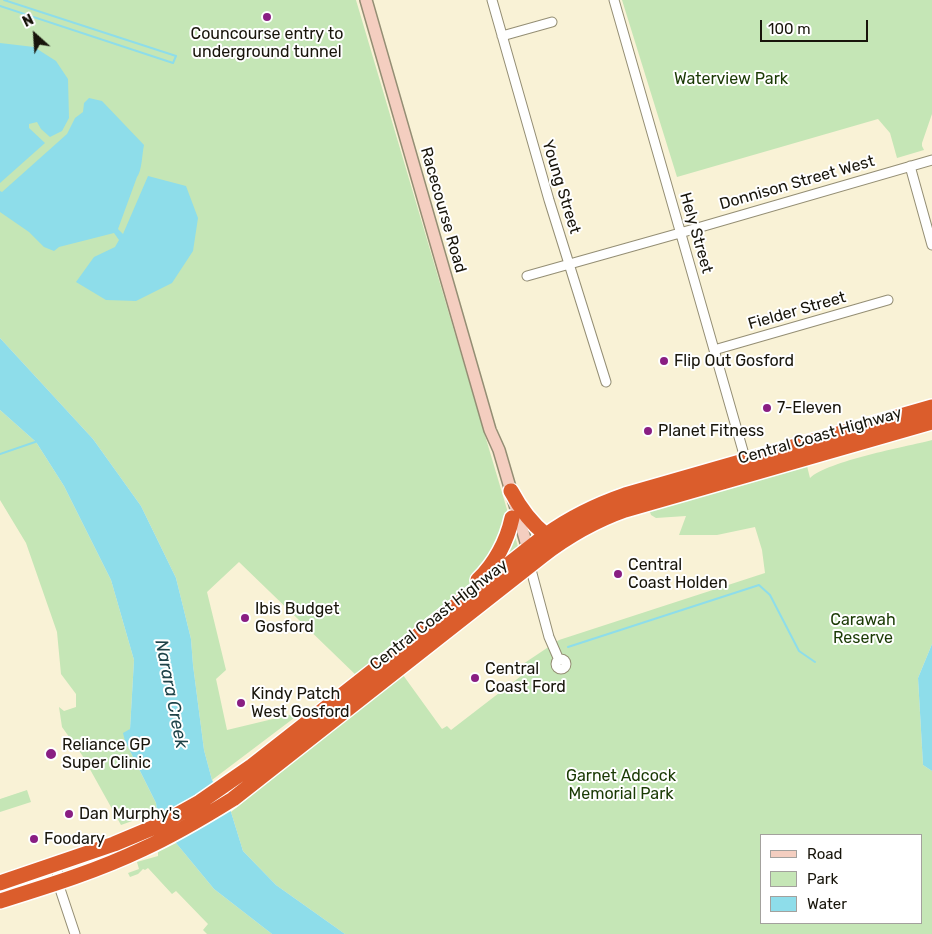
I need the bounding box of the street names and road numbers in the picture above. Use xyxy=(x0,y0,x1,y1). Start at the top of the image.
street label: Young Street xyxy=(538,138,584,236)
street label: Racecourse Road xyxy=(416,145,470,275)
street label: Donnison Street West xyxy=(717,152,877,214)
street label: Hely Street xyxy=(675,190,717,276)
street label: Fielder Street xyxy=(746,288,848,334)
street label: Central Coast Highway xyxy=(736,403,904,469)
street label: Central Coast Highway xyxy=(366,555,512,675)

